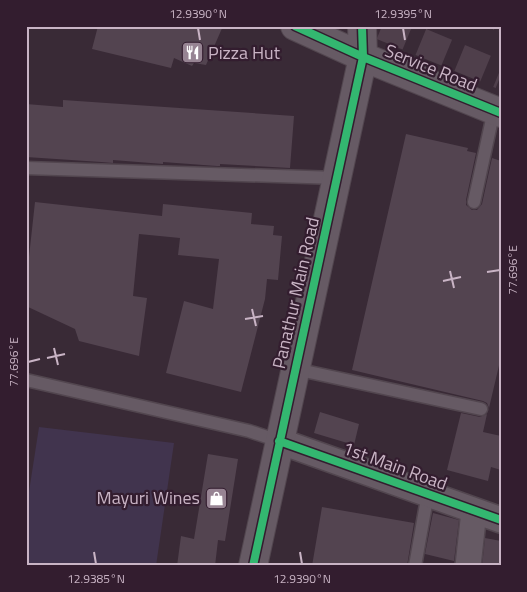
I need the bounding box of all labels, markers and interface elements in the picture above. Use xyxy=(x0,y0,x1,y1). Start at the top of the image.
text: 12.9390°N xyxy=(169,4,227,23)
text: 12.9395°N xyxy=(374,4,432,23)
street label: Service Road xyxy=(381,37,481,98)
place label: Pizza Hut xyxy=(208,39,281,66)
restaurant icon: Pizza Hut xyxy=(180,41,204,65)
street label: Panathur Main Road xyxy=(265,214,326,371)
text: 77.696°E xyxy=(503,245,522,295)
text: 77.696°E xyxy=(4,337,23,387)
street label: 1st Main Road xyxy=(339,434,451,497)
place label: Mayuri Wines xyxy=(97,484,200,511)
shop icon: Mayuri Wines xyxy=(204,486,228,510)
text: 12.9385°N xyxy=(67,569,125,588)
text: 12.9390°N xyxy=(273,569,331,588)

